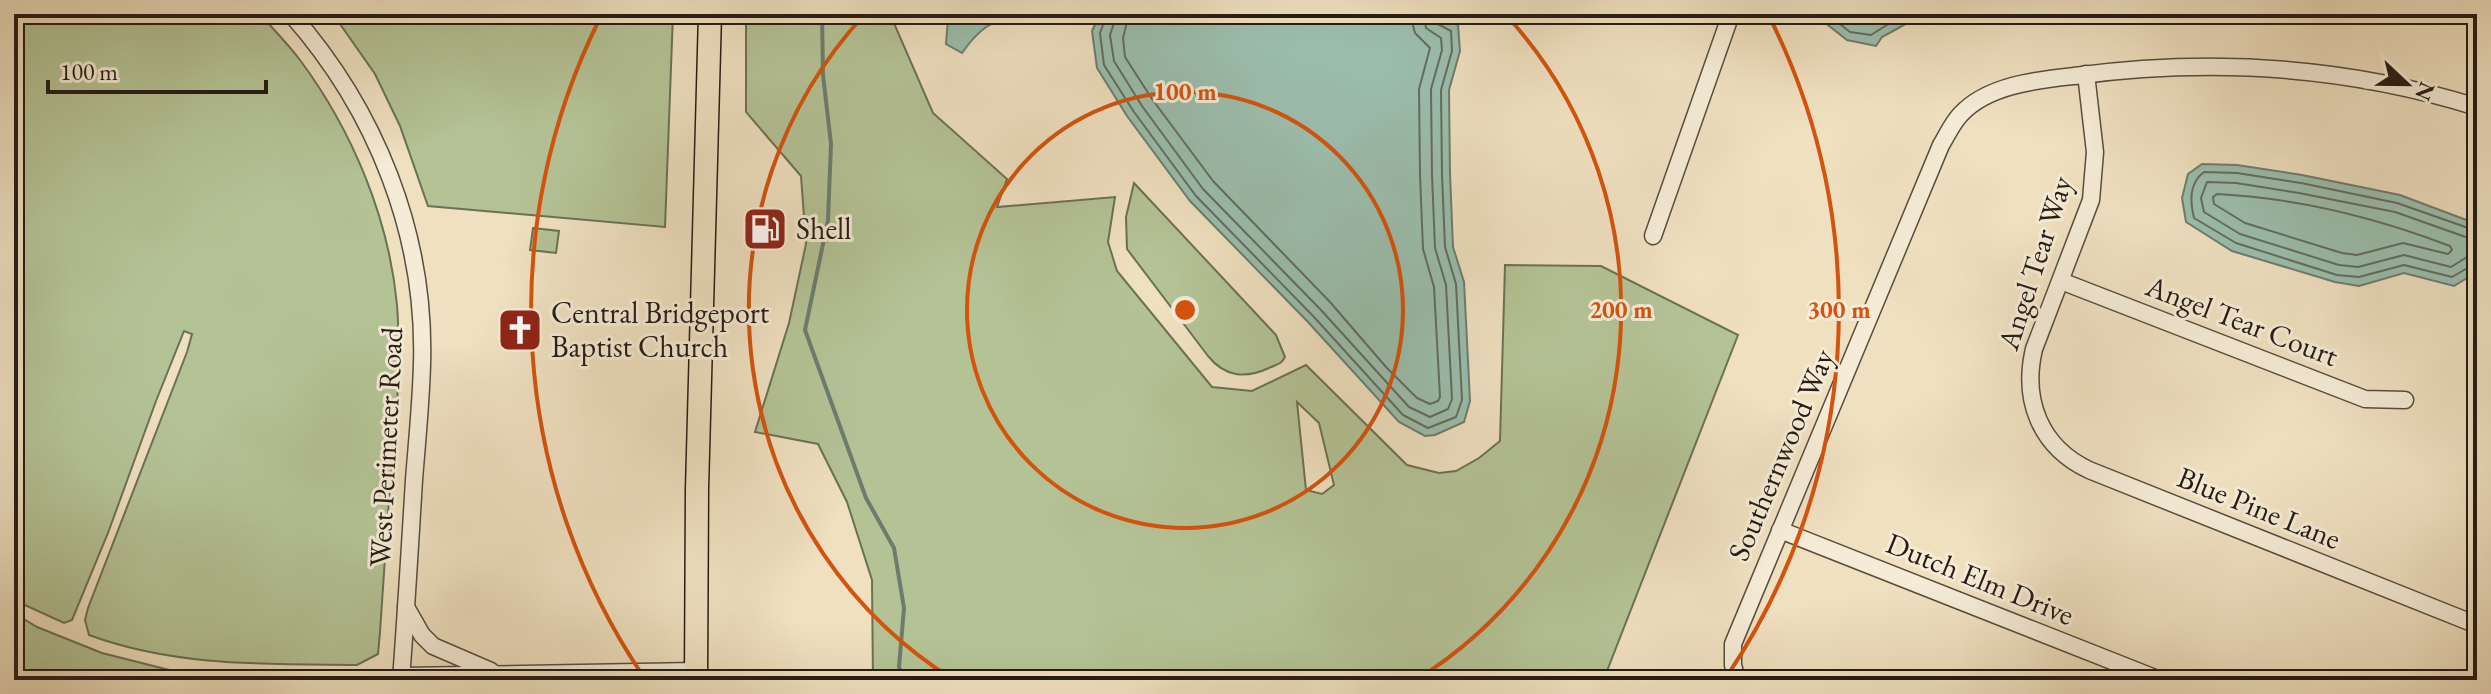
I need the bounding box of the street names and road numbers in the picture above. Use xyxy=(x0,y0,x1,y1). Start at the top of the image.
street label: Angel Tear Way xyxy=(1988,170,2081,356)
street label: Angel Tear Court xyxy=(2140,266,2344,375)
street label: West Perimeter Road xyxy=(360,325,411,568)
street label: Southernwood Way xyxy=(1718,342,1843,567)
street label: Blue Pine Lane xyxy=(2172,457,2347,558)
street label: Dutch Elm Drive xyxy=(1881,523,2080,634)

